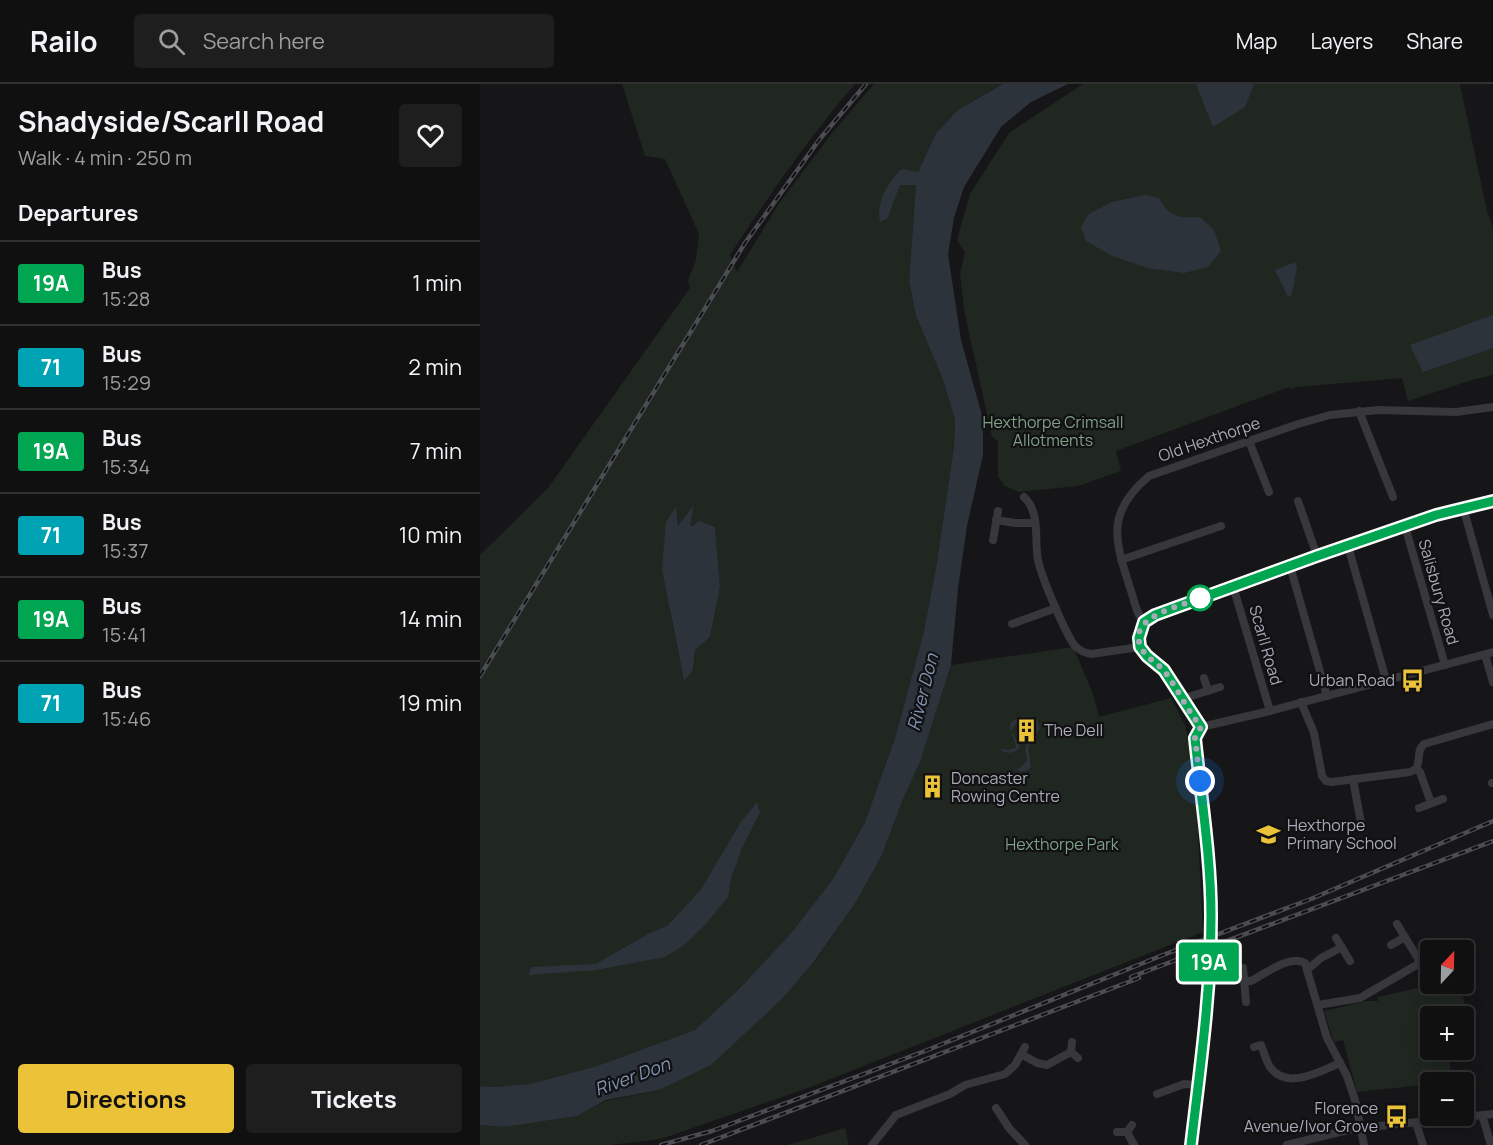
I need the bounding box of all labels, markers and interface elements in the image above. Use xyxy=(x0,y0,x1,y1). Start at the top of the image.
search box xyxy=(134,14,554,68)
text: Railo xyxy=(30,22,98,60)
icon: search xyxy=(155,25,188,58)
text: Search here xyxy=(203,26,325,56)
text: Map xyxy=(1236,27,1277,55)
text: Layers xyxy=(1310,27,1373,55)
text: Share xyxy=(1406,27,1463,55)
text: Shadyside/Scarll Road xyxy=(18,102,324,140)
button: heart xyxy=(399,104,462,167)
text: Walk · 4 min · 250 m xyxy=(18,144,192,171)
text: Departures xyxy=(18,198,138,228)
text: Bus xyxy=(102,255,142,285)
text: 1 min xyxy=(412,268,462,298)
text: 19A xyxy=(33,269,69,297)
text: 15:28 xyxy=(102,285,150,312)
text: Bus xyxy=(102,339,142,369)
text: 2 min xyxy=(408,352,462,382)
text: 71 xyxy=(41,353,61,381)
text: 15:29 xyxy=(102,369,151,396)
park label: Hexthorpe Crimsall Allotments xyxy=(983,411,1123,451)
street label: Old Hexthorpe xyxy=(1155,411,1263,467)
text: Bus xyxy=(102,423,142,453)
text: 7 min xyxy=(410,436,462,466)
text: 19A xyxy=(33,437,69,465)
text: 15:34 xyxy=(102,453,150,480)
text: Bus xyxy=(102,507,142,537)
text: 10 min xyxy=(399,520,462,550)
text: 71 xyxy=(41,521,61,549)
text: 15:37 xyxy=(102,537,148,564)
street label: Salisbury Road xyxy=(1413,537,1465,647)
unlabelled marker xyxy=(1187,585,1213,611)
text: Bus xyxy=(102,591,142,621)
street label: Scarll Road xyxy=(1244,603,1288,687)
text: 14 min xyxy=(399,604,462,634)
text: 19A xyxy=(33,605,69,633)
text: 15:41 xyxy=(102,621,147,648)
water label: River Don xyxy=(901,650,943,733)
bus stop icon: Urban Road xyxy=(1400,667,1426,693)
place label: Urban Road xyxy=(1309,669,1395,691)
text: Bus xyxy=(102,675,142,705)
text: 19 min xyxy=(399,688,462,718)
text: 71 xyxy=(41,689,61,717)
text: 15:46 xyxy=(102,705,152,732)
building icon: The Dell xyxy=(1013,717,1039,743)
place label: The Dell xyxy=(1044,719,1103,741)
your location xyxy=(1185,766,1215,796)
place label: Doncaster Rowing Centre xyxy=(951,767,1060,807)
building icon: Doncaster Rowing Centre xyxy=(920,774,946,800)
place label: Hexthorpe Primary School xyxy=(1287,814,1397,854)
school or university icon: Hexthorpe Primary School xyxy=(1256,821,1282,847)
park label: Hexthorpe Park xyxy=(1005,833,1120,855)
north arrow xyxy=(1420,940,1474,994)
map controls xyxy=(1420,940,1474,1126)
line badge: 19A xyxy=(1174,942,1244,982)
text: 19A xyxy=(1191,948,1227,976)
button: + xyxy=(1420,1006,1474,1060)
water label: River Don xyxy=(591,1051,674,1101)
button: Directions xyxy=(18,1064,234,1133)
button: Tickets xyxy=(246,1064,462,1133)
button: − xyxy=(1420,1072,1474,1126)
place label: Florence Avenue/Ivor Grove xyxy=(1244,1097,1378,1137)
bus stop icon: Florence Avenue/Ivor Grove xyxy=(1383,1104,1409,1130)

